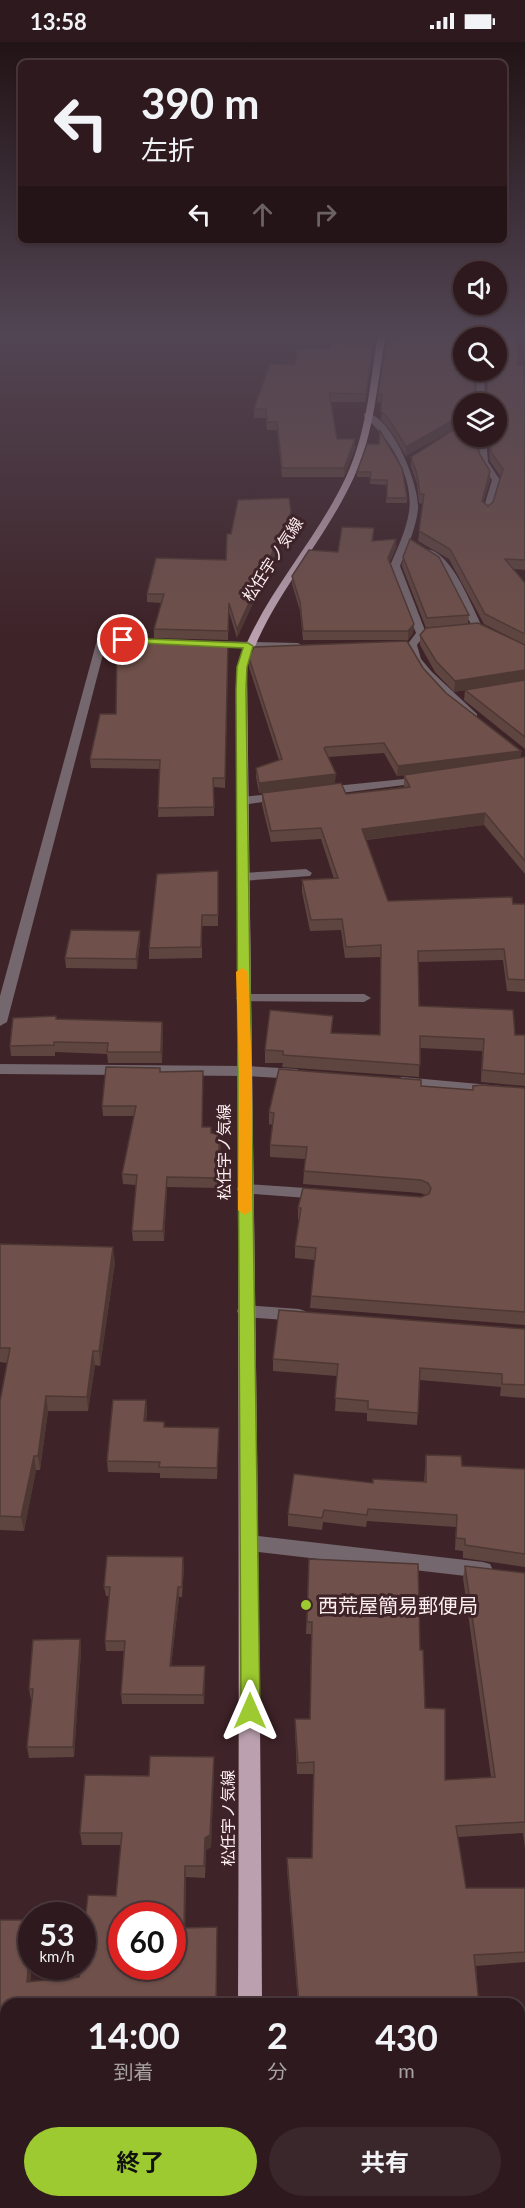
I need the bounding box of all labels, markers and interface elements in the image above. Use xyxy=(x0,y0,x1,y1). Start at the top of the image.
text: 13:58 xyxy=(30,8,87,35)
text: 390 m xyxy=(141,78,259,128)
icon: left xyxy=(42,84,120,162)
text: 左折 xyxy=(141,133,195,166)
icon: left xyxy=(183,198,216,231)
icon: ahead xyxy=(246,198,279,231)
icon: right xyxy=(309,198,342,231)
map controls xyxy=(453,261,507,447)
button: sound xyxy=(453,261,507,315)
button: search xyxy=(453,327,507,381)
button: layers xyxy=(453,393,507,447)
street label: 松任宇ノ気線 xyxy=(238,514,306,604)
pin xyxy=(97,614,148,665)
icon: arrive xyxy=(106,623,139,656)
street label: 松任宇ノ気線 xyxy=(214,1104,233,1200)
place label: 西荒屋簡易郵便局 xyxy=(318,1593,478,1617)
marker: 西荒屋簡易郵便局 xyxy=(299,1598,313,1612)
position arrow xyxy=(218,1679,282,1743)
street label: 松任宇ノ気線 xyxy=(218,1770,237,1866)
speed limit sign: 60 xyxy=(108,1902,186,1980)
text: 53 xyxy=(40,1916,74,1952)
text: km/h xyxy=(39,1947,75,1965)
text: 14:00 xyxy=(87,2013,180,2057)
text: 2 xyxy=(267,2013,288,2057)
text: 430 xyxy=(375,2015,438,2059)
text: m xyxy=(398,2058,415,2082)
text: 到着 xyxy=(114,2059,154,2083)
text: 分 xyxy=(268,2059,288,2083)
button: 終了 xyxy=(24,2127,257,2196)
button: 共有 xyxy=(269,2127,501,2196)

